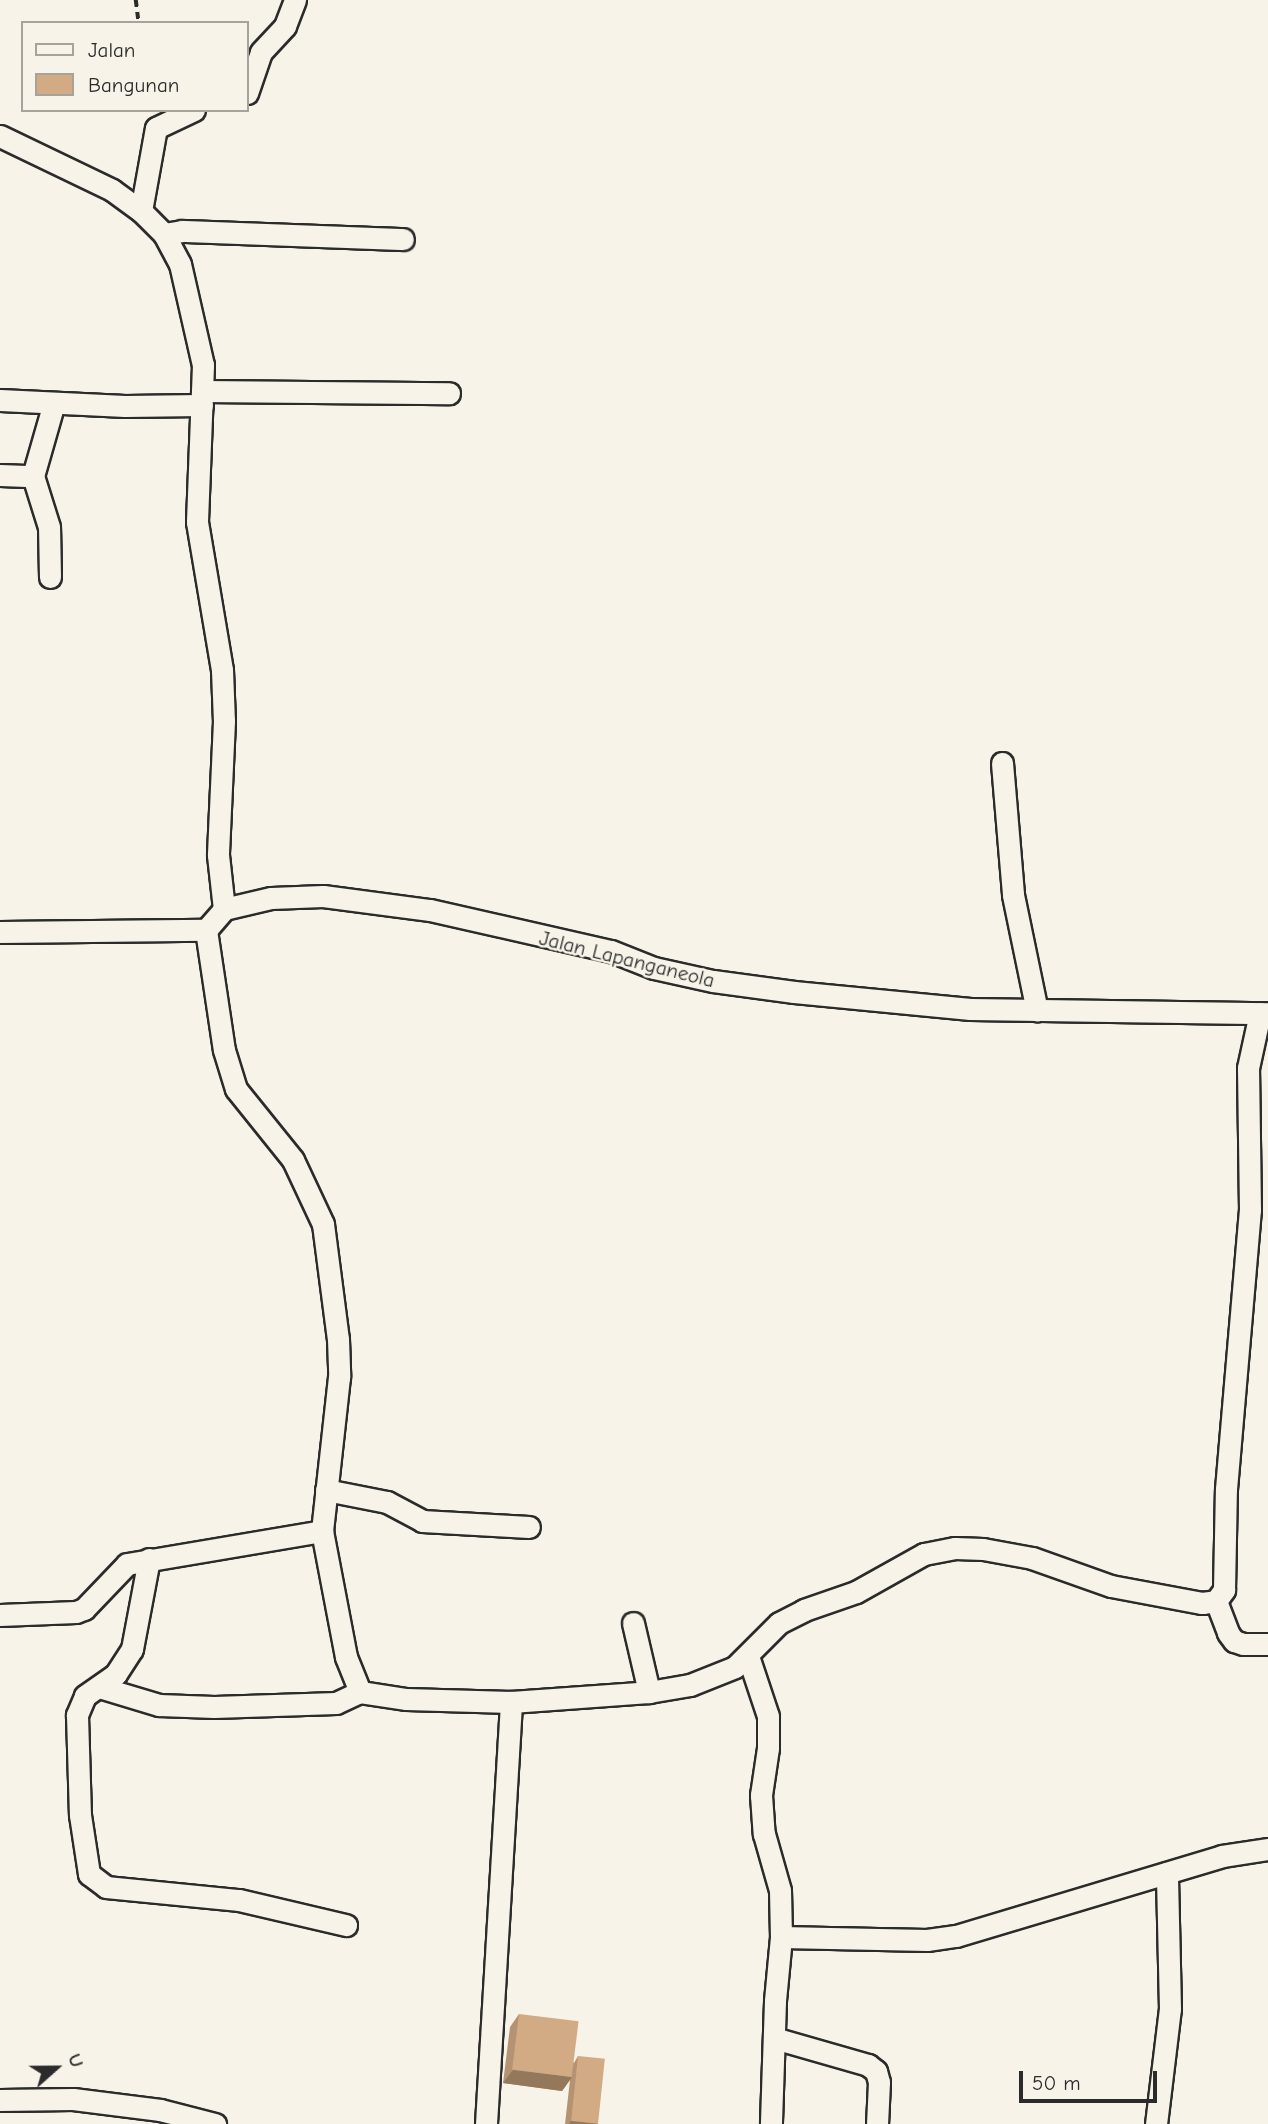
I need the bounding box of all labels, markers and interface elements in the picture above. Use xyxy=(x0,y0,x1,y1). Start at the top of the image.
legend xyxy=(21,21,248,112)
text: Jalan xyxy=(88,38,135,62)
text: Bangunan xyxy=(88,73,179,97)
street label: Jalan Lapanganeola xyxy=(537,925,717,993)
north arrow xyxy=(21,2033,91,2103)
text: U xyxy=(63,2051,88,2070)
scale bar xyxy=(1023,2058,1161,2102)
text: 50 m xyxy=(1032,2071,1081,2095)

